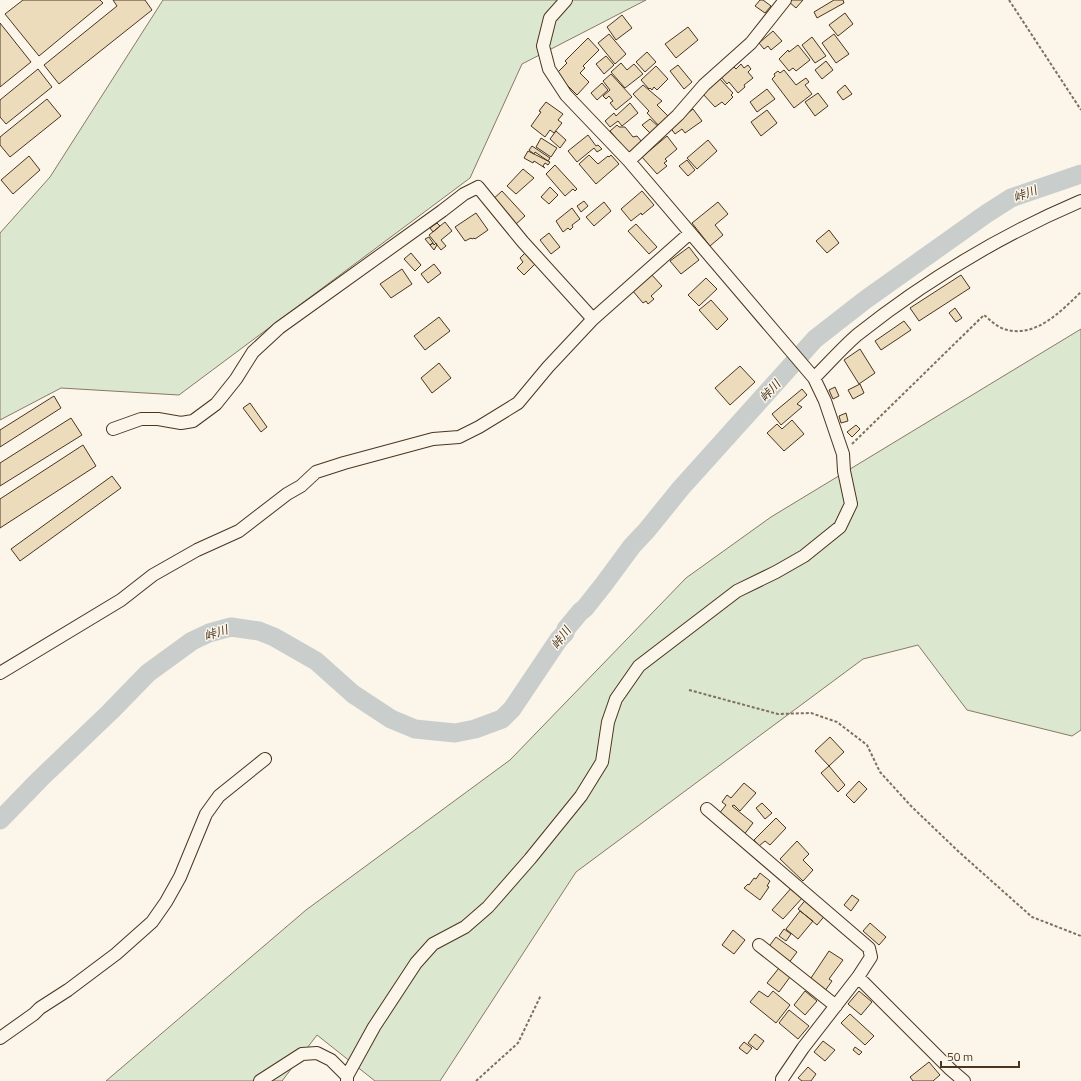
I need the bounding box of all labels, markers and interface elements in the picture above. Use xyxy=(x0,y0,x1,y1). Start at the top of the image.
water label: 峠川 xyxy=(1010,180,1041,207)
water label: 峠川 xyxy=(755,374,786,406)
water label: 峠川 xyxy=(201,619,232,645)
water label: 峠川 xyxy=(546,621,577,653)
scale bar xyxy=(941,1043,1019,1069)
text: 50 m xyxy=(947,1047,973,1066)

